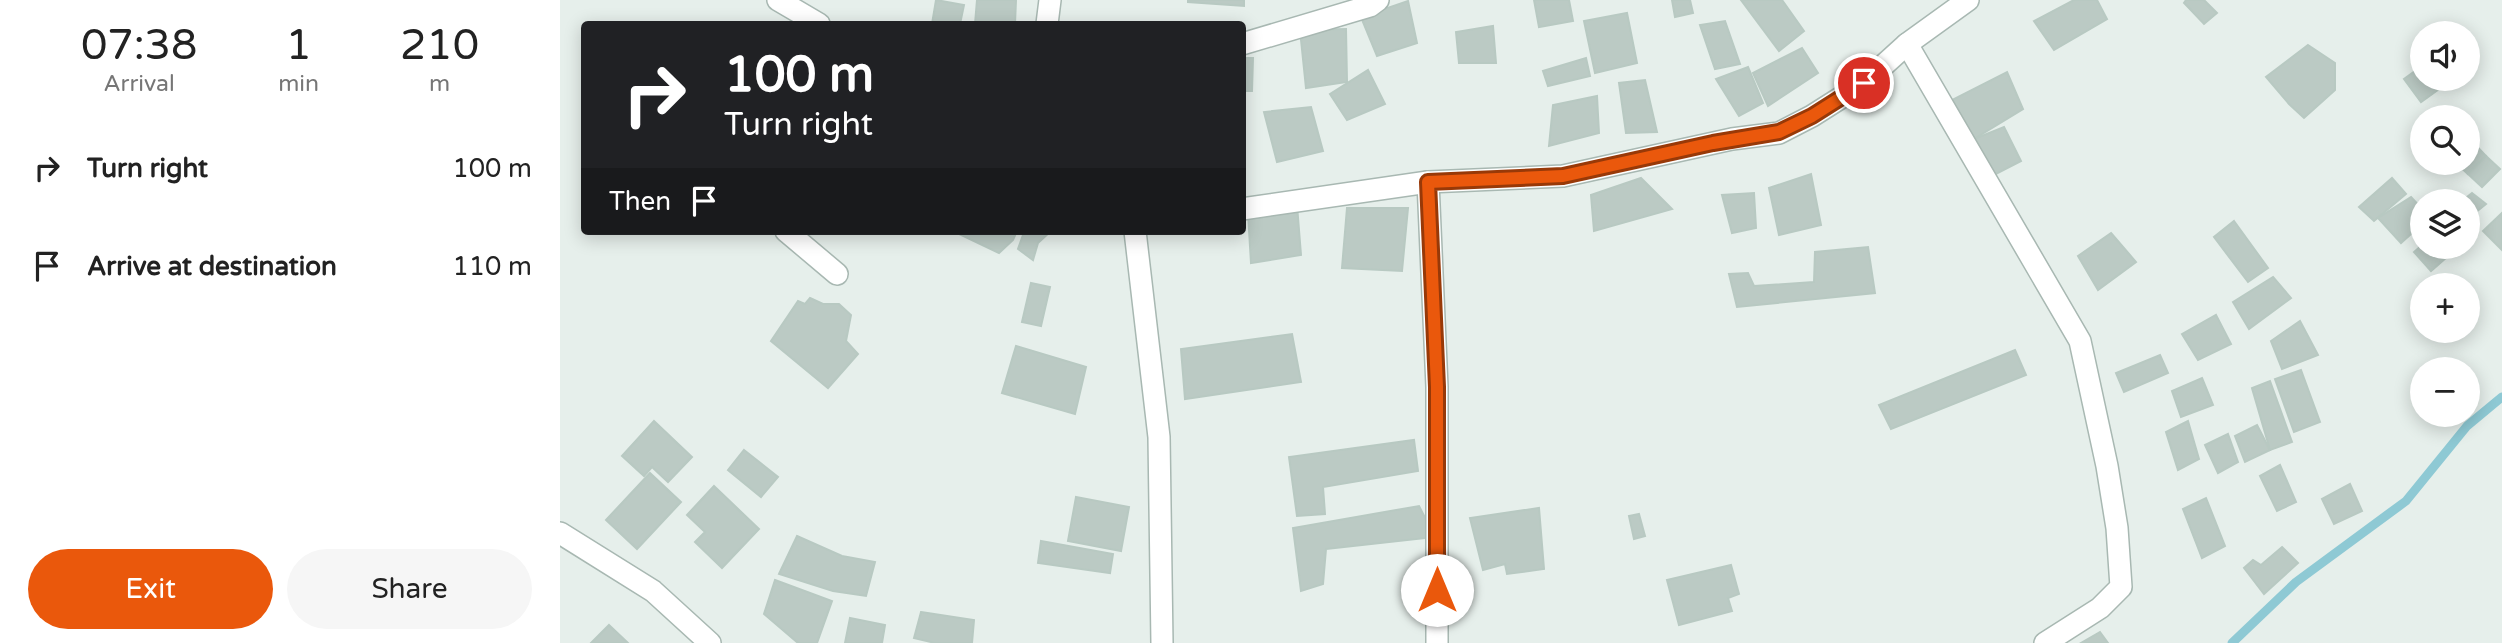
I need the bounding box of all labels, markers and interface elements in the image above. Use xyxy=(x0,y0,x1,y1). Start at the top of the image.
text: 07:38 xyxy=(81,20,197,71)
text: 1 xyxy=(285,20,312,71)
text: 210 xyxy=(400,20,479,71)
map controls xyxy=(2410,21,2480,427)
button: sound xyxy=(2410,21,2480,91)
text: 100 m xyxy=(724,46,874,105)
icon: right xyxy=(609,49,700,140)
pin xyxy=(1834,53,1894,113)
icon: arrive xyxy=(1845,64,1883,102)
text: Arrival xyxy=(104,70,175,98)
text: min xyxy=(278,70,319,98)
text: m xyxy=(429,70,450,98)
button: search xyxy=(2410,105,2480,175)
text: Turn right xyxy=(724,106,873,144)
icon: right xyxy=(28,149,66,187)
text: Turn right xyxy=(87,153,208,184)
text: 100 m xyxy=(452,153,532,184)
icon: arrive xyxy=(685,182,723,220)
text: Then xyxy=(609,186,671,217)
button: layers xyxy=(2410,189,2480,259)
icon: arrive xyxy=(28,247,66,285)
text: Arrive at destination xyxy=(87,251,337,282)
text: 110 m xyxy=(452,251,532,282)
button: + xyxy=(2410,273,2480,343)
button: − xyxy=(2410,357,2480,427)
button: Exit xyxy=(28,549,273,629)
button: Share xyxy=(287,549,532,629)
position arrow xyxy=(1400,553,1474,627)

